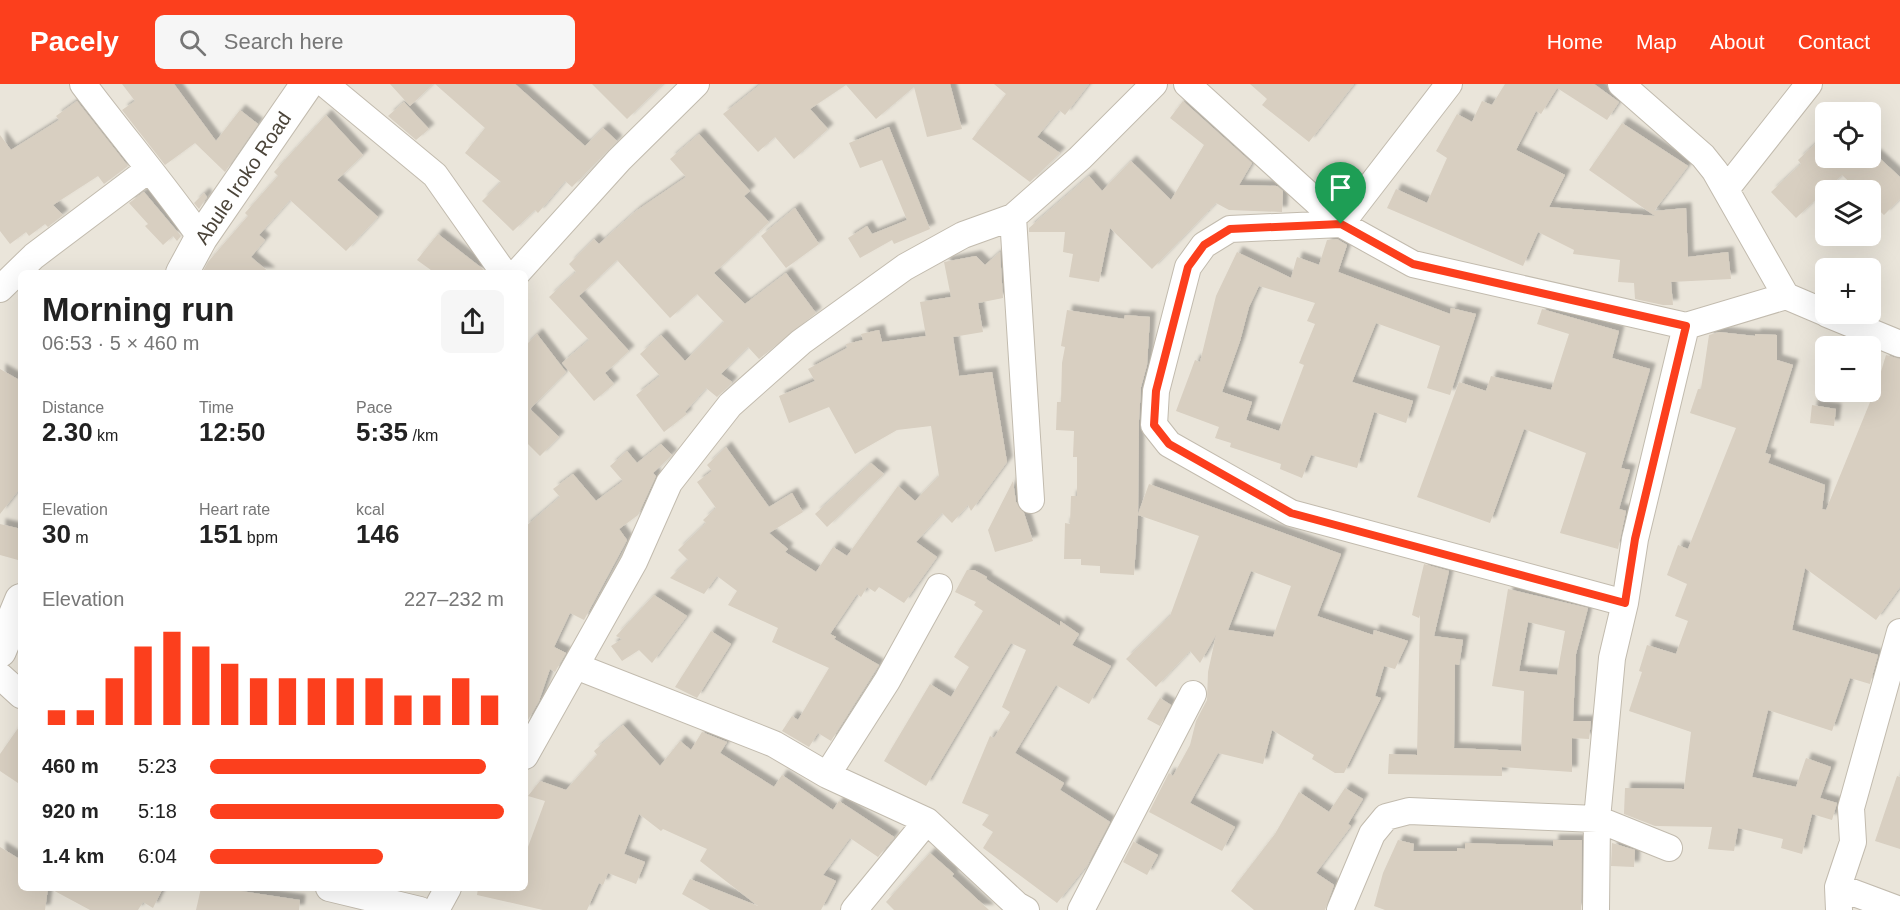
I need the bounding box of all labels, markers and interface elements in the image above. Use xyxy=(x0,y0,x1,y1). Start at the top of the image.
search box xyxy=(155,15,575,69)
text: Pacely xyxy=(30,26,119,57)
icon: search xyxy=(176,26,209,59)
text: Search here xyxy=(224,29,344,54)
text: Home xyxy=(1547,30,1603,53)
text: Map xyxy=(1636,30,1677,53)
text: About xyxy=(1710,30,1765,53)
text: Contact xyxy=(1798,30,1870,53)
map controls xyxy=(1815,102,1881,402)
button: locate xyxy=(1815,102,1881,168)
street label: Abule Iroko Road xyxy=(191,108,295,248)
pin xyxy=(1315,162,1366,224)
icon: arrive xyxy=(1324,171,1357,204)
button: layers xyxy=(1815,180,1881,246)
button: + xyxy=(1815,258,1881,324)
button: share xyxy=(441,290,504,353)
text: Morning run xyxy=(42,291,234,328)
text: 06:53 · 5 × 460 m xyxy=(42,332,199,354)
button: − xyxy=(1815,336,1881,402)
text: Distance xyxy=(42,399,104,416)
text: Time xyxy=(199,399,234,416)
text: Pace xyxy=(356,399,392,416)
text: 2.30 xyxy=(42,417,93,447)
text: 12:50 xyxy=(199,417,266,447)
text: 5:35 xyxy=(356,417,408,447)
text: km xyxy=(93,427,118,444)
text: /km xyxy=(408,427,438,444)
text: Elevation xyxy=(42,501,108,518)
text: Heart rate xyxy=(199,501,270,518)
text: kcal xyxy=(356,501,384,518)
text: 30 xyxy=(42,519,71,549)
text: 151 xyxy=(199,519,242,549)
text: 146 xyxy=(356,519,399,549)
text: m xyxy=(71,529,89,546)
text: bpm xyxy=(242,529,278,546)
text: Elevation xyxy=(42,588,124,610)
text: 227–232 m xyxy=(404,588,504,610)
text: 460 m xyxy=(42,755,99,777)
text: 5:23 xyxy=(138,755,177,777)
text: 920 m xyxy=(42,800,99,822)
text: 5:18 xyxy=(138,800,177,822)
text: 1.4 km xyxy=(42,845,104,867)
text: 6:04 xyxy=(138,845,177,867)

